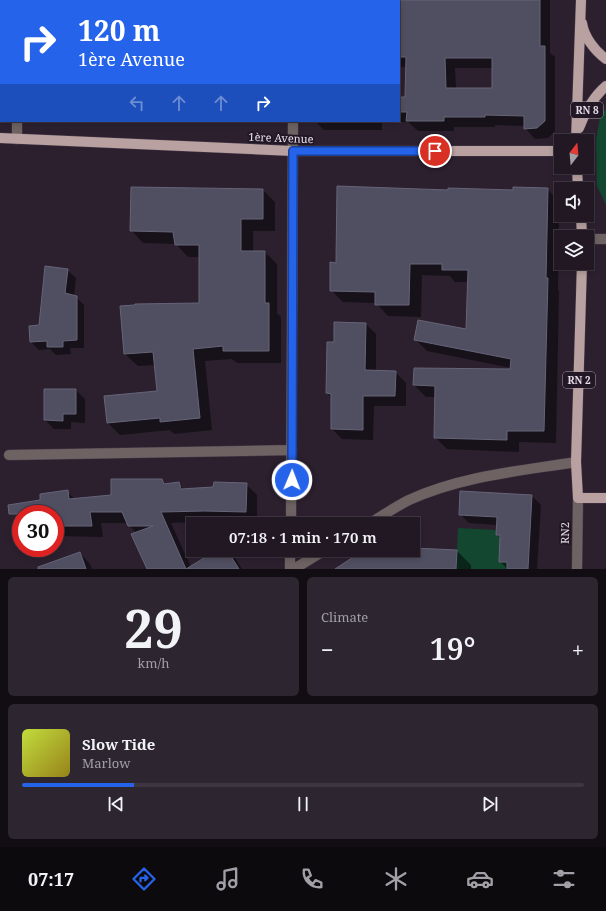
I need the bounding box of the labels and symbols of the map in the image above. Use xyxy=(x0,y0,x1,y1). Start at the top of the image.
road number: RN 8 xyxy=(571,102,603,118)
street label: 1ère Avenue xyxy=(248,129,314,146)
pin xyxy=(418,134,452,168)
north arrow xyxy=(554,134,594,174)
road number: RN 2 xyxy=(563,372,595,388)
position arrow xyxy=(271,459,313,501)
speed limit sign: 30 xyxy=(12,505,64,557)
street label: RN2 xyxy=(557,522,572,544)

